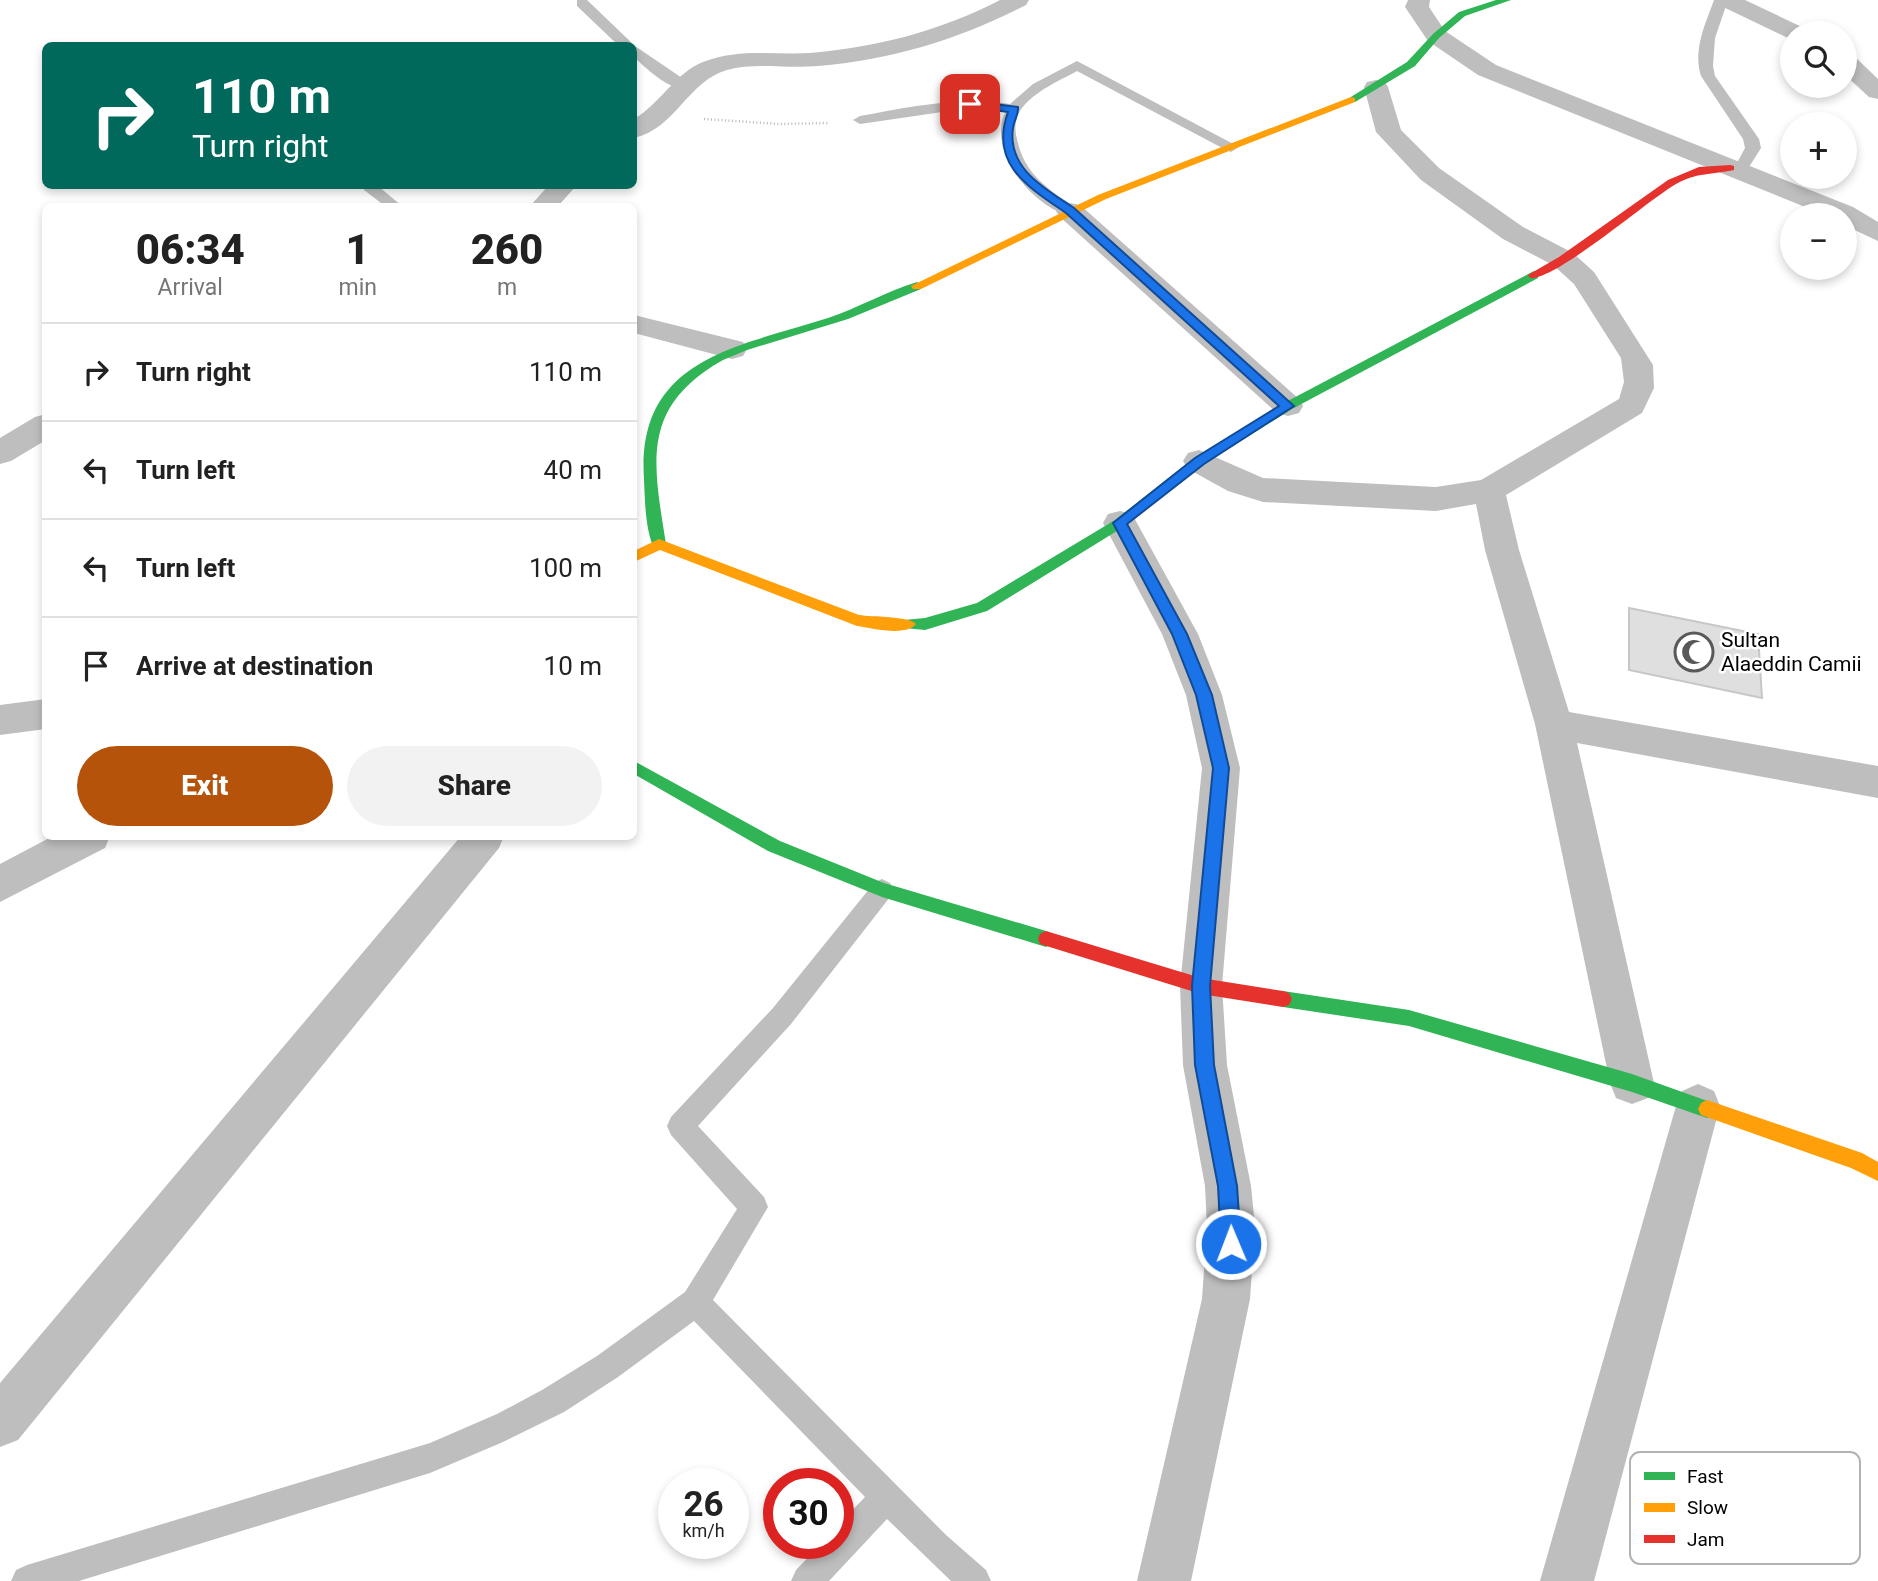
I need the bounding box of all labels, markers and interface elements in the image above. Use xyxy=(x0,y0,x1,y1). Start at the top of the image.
map controls xyxy=(1780,21,1857,280)
button: search xyxy=(1780,21,1857,98)
text: 110 m xyxy=(192,68,331,125)
icon: right xyxy=(77,70,168,161)
pin xyxy=(940,74,1000,134)
icon: arrive xyxy=(951,85,989,123)
button: + xyxy=(1780,112,1857,189)
text: Turn right xyxy=(192,127,328,165)
button: − xyxy=(1780,203,1857,280)
text: 06:34 xyxy=(136,225,245,274)
text: 1 xyxy=(346,225,370,274)
text: 260 xyxy=(471,225,543,274)
text: Arrival xyxy=(158,274,223,301)
text: min xyxy=(338,274,377,301)
text: m xyxy=(497,274,517,301)
icon: right xyxy=(77,353,115,391)
text: Turn right xyxy=(136,357,251,387)
text: 110 m xyxy=(529,357,602,387)
icon: left xyxy=(77,451,115,489)
text: Turn left xyxy=(136,455,235,485)
text: 40 m xyxy=(544,455,602,485)
icon: left xyxy=(77,549,115,587)
text: Turn left xyxy=(136,553,235,583)
text: 100 m xyxy=(529,553,602,583)
place label: Sultan Alaeddin Camii xyxy=(1721,628,1862,676)
mosque icon: Sultan Alaeddin Camii xyxy=(1673,631,1715,673)
icon: arrive xyxy=(77,647,115,685)
text: Arrive at destination xyxy=(136,651,373,681)
text: 10 m xyxy=(544,651,602,681)
button: Exit xyxy=(77,746,333,826)
button: Share xyxy=(347,746,602,826)
position arrow xyxy=(1194,1207,1268,1281)
legend xyxy=(1630,1452,1860,1564)
text: Fast xyxy=(1687,1465,1724,1488)
speed limit sign: 30 xyxy=(763,1468,854,1559)
text: 26 xyxy=(683,1484,724,1525)
text: Slow xyxy=(1687,1496,1728,1519)
text: km/h xyxy=(682,1520,725,1541)
text: Jam xyxy=(1687,1528,1724,1551)

